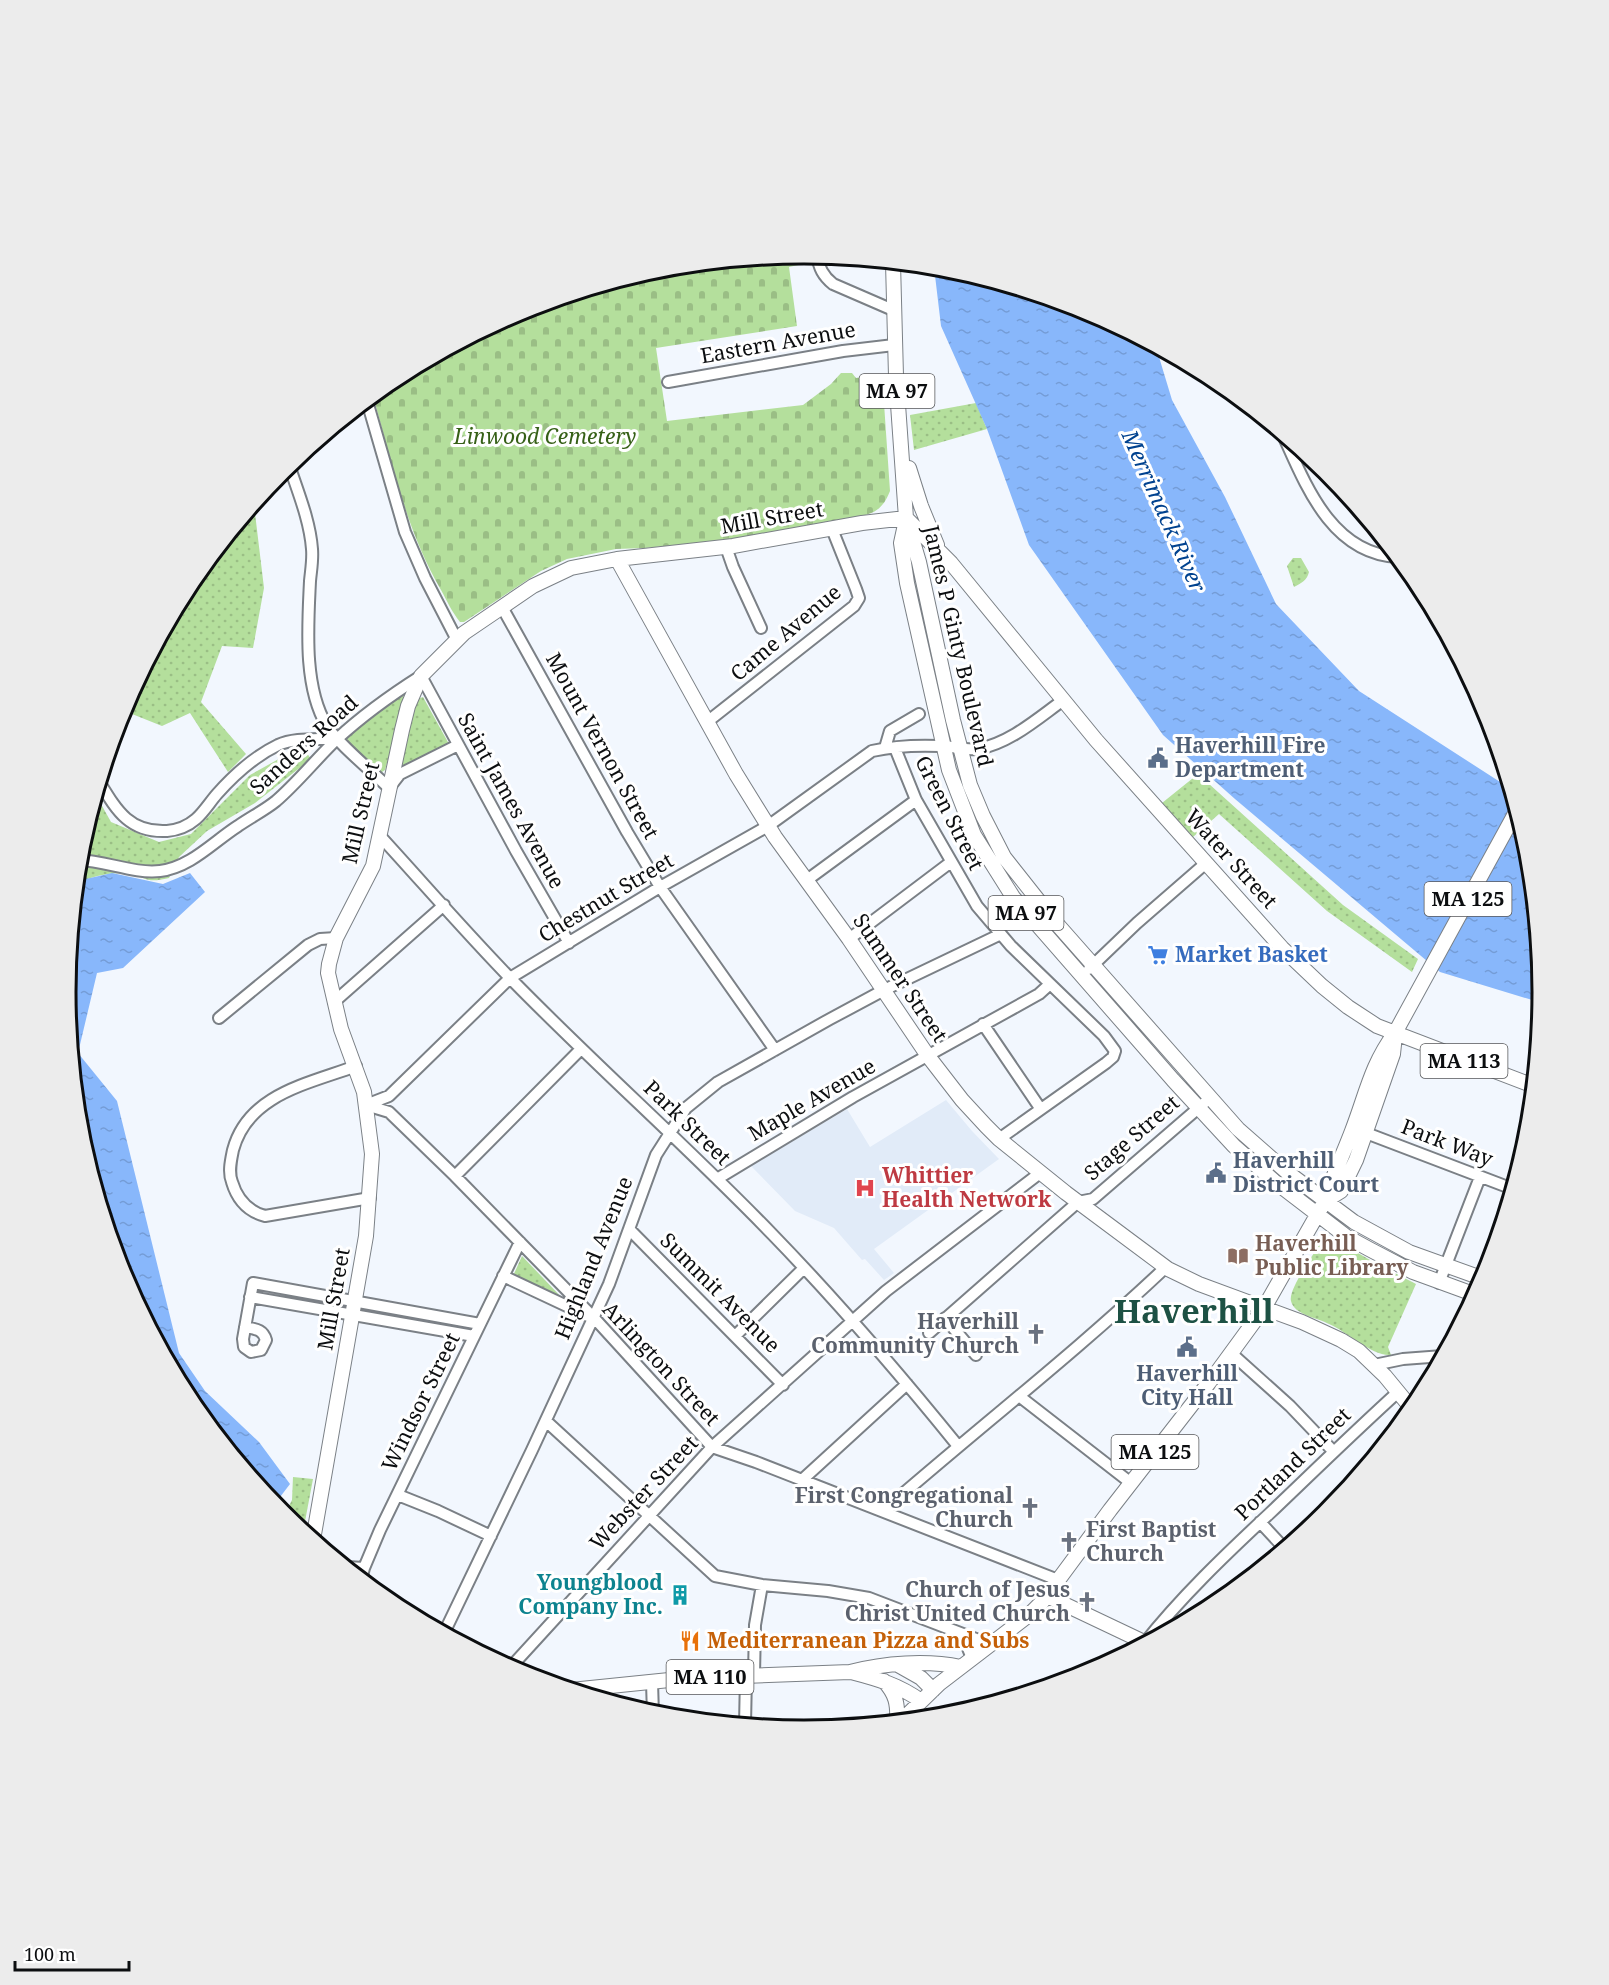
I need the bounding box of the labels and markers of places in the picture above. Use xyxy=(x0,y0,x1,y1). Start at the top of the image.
place label: Haverhill Fire Department xyxy=(1175,731,1326,783)
public building icon: Haverhill Fire Department xyxy=(1146,746,1170,770)
place label: Market Basket xyxy=(1175,940,1328,968)
supermarket icon: Market Basket xyxy=(1146,943,1170,967)
place label: Haverhill District Court xyxy=(1233,1146,1379,1198)
place label: Whittier Health Network xyxy=(882,1161,1052,1213)
public building icon: Haverhill District Court xyxy=(1204,1161,1228,1185)
hospital icon: Whittier Health Network xyxy=(853,1176,877,1200)
place label: Haverhill Public Library xyxy=(1255,1229,1409,1281)
library icon: Haverhill Public Library xyxy=(1226,1244,1250,1268)
place label: Haverhill Community Church xyxy=(811,1307,1020,1359)
church icon: Haverhill Community Church xyxy=(1024,1322,1048,1346)
public building icon: Haverhill City Hall xyxy=(1175,1335,1199,1359)
place label: Haverhill City Hall xyxy=(1136,1359,1238,1411)
place label: First Congregational Church xyxy=(795,1481,1014,1533)
church icon: First Congregational Church xyxy=(1018,1496,1042,1520)
place label: First Baptist Church xyxy=(1086,1515,1217,1567)
church icon: First Baptist Church xyxy=(1057,1530,1081,1554)
place label: Youngblood Company Inc. xyxy=(518,1568,663,1620)
place label: Church of Jesus Christ United Church xyxy=(845,1575,1070,1627)
building icon: Youngblood Company Inc. xyxy=(668,1583,692,1607)
church icon: Church of Jesus Christ United Church xyxy=(1075,1590,1099,1614)
place label: Mediterranean Pizza and Subs xyxy=(707,1626,1029,1654)
restaurant icon: Mediterranean Pizza and Subs xyxy=(678,1629,702,1653)

